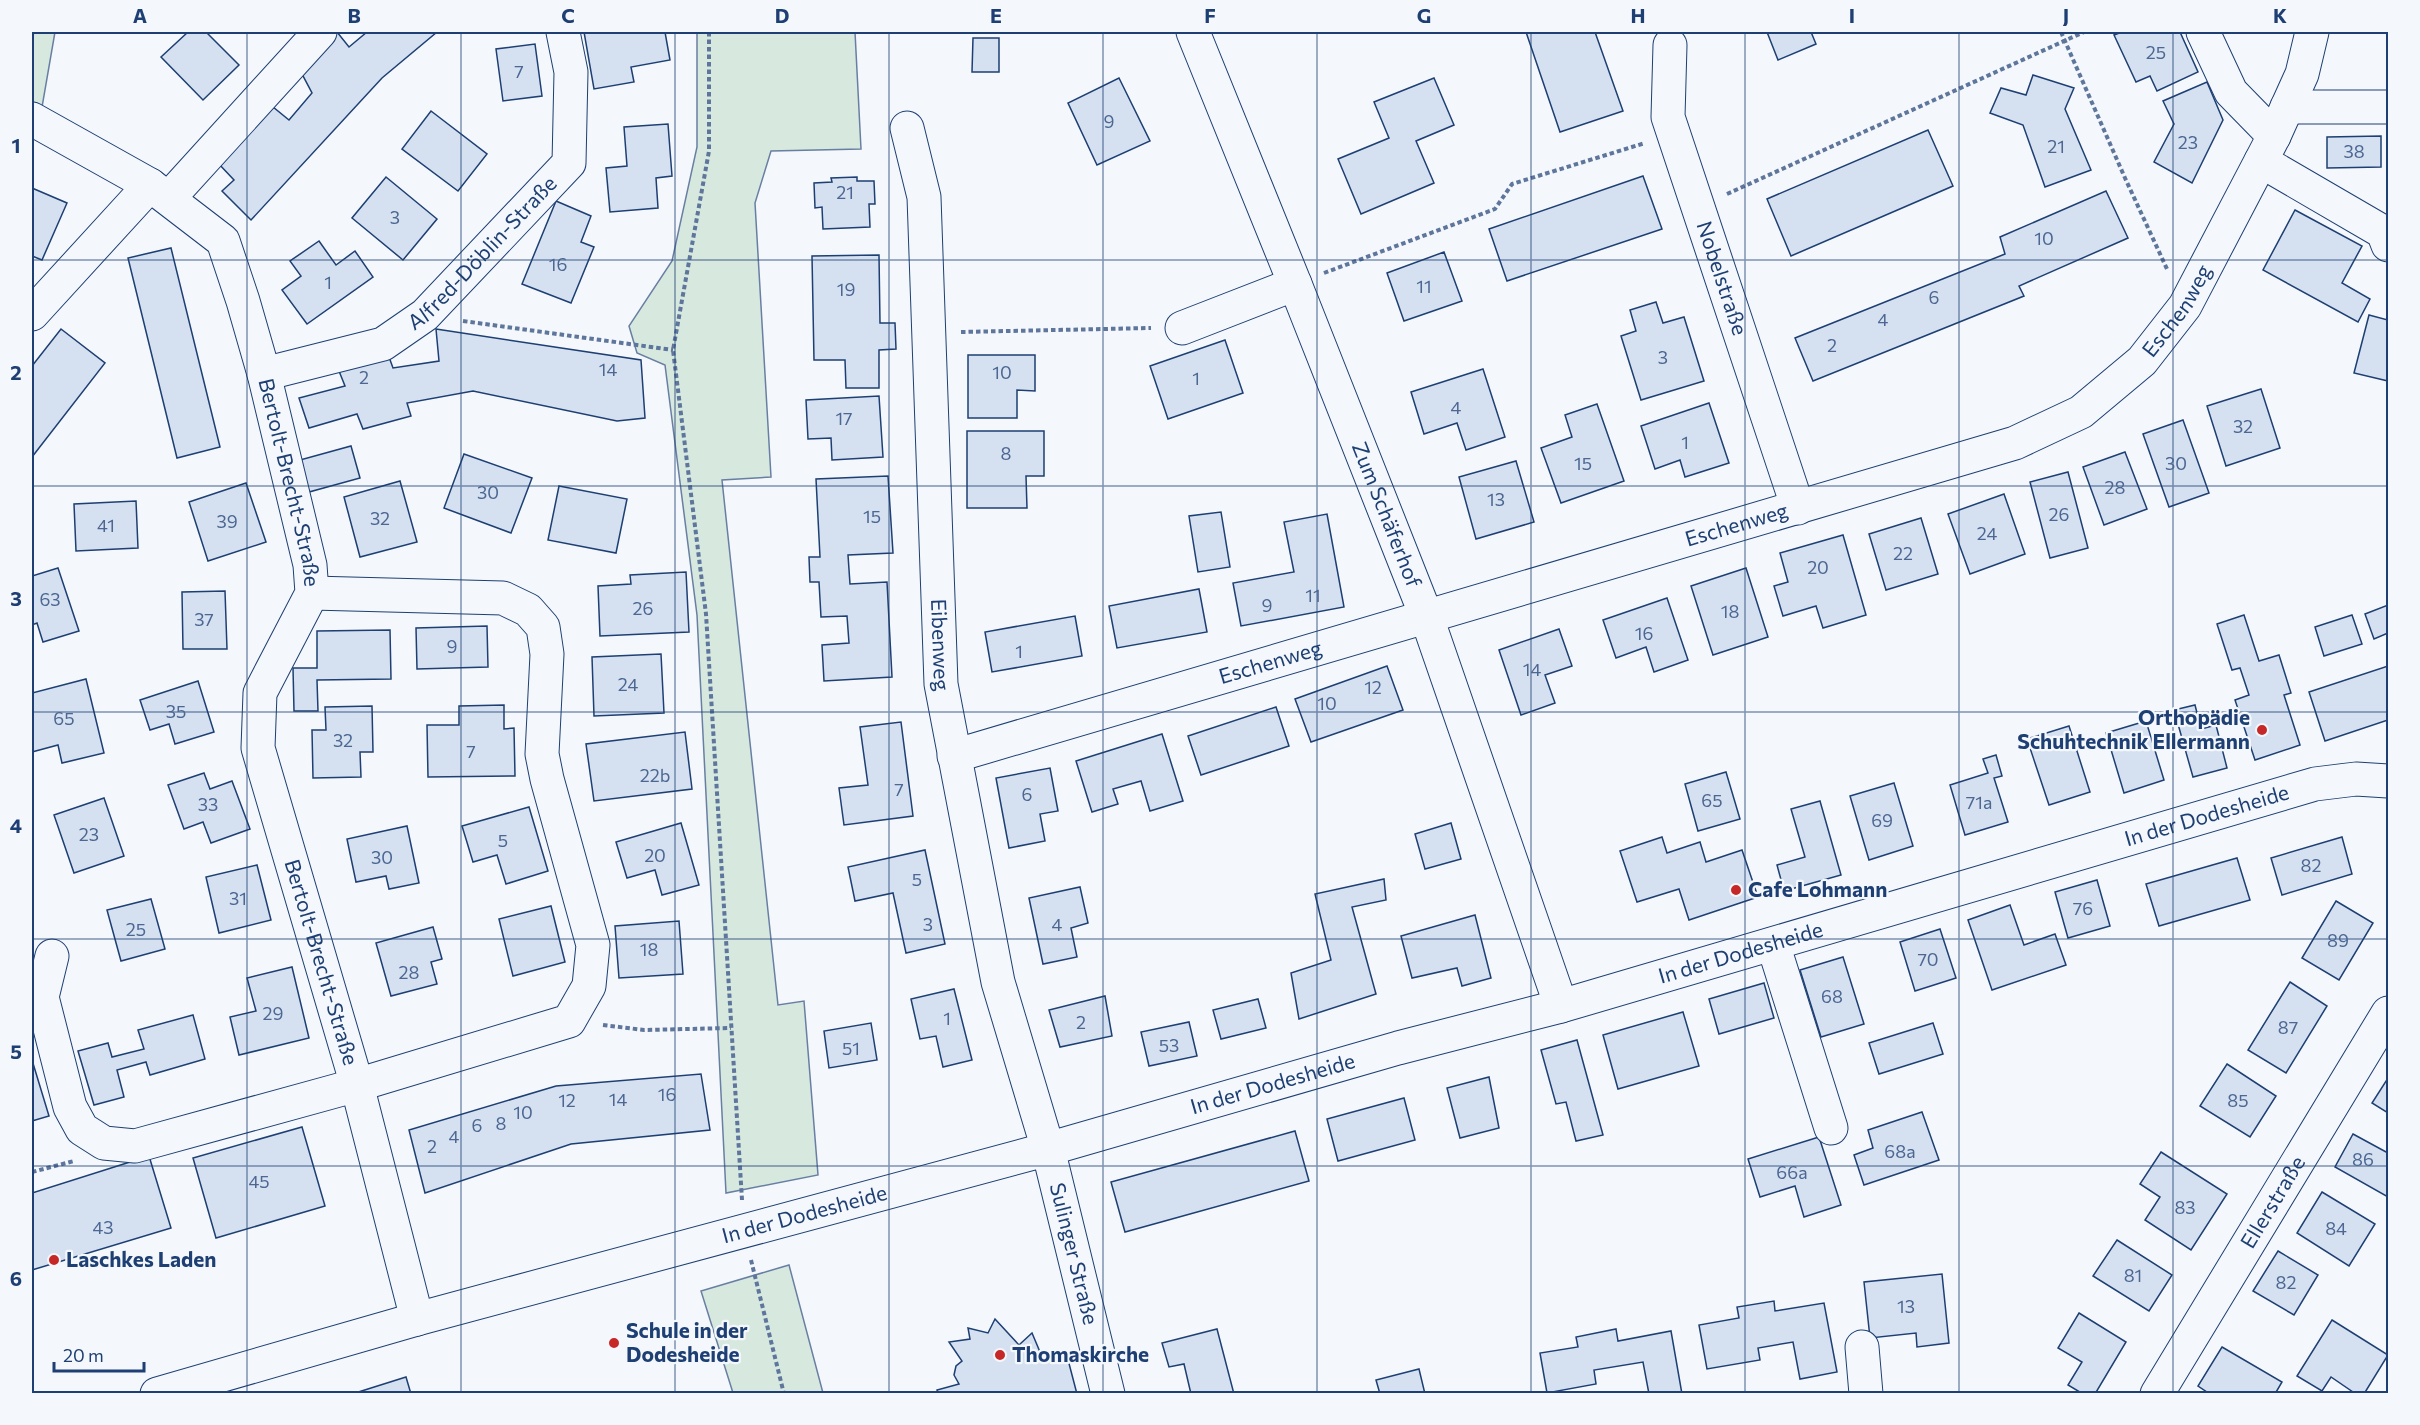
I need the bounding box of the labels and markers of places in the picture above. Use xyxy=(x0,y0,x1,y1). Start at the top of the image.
place label: Orthopädie Schuhtechnik Ellermann xyxy=(2017,704,2250,753)
marker: Orthopädie Schuhtechnik Ellermann xyxy=(2255,723,2269,737)
place label: Cafe Lohmann xyxy=(1748,876,1887,901)
marker: Cafe Lohmann xyxy=(1729,883,1743,897)
place label: Laschkes Laden xyxy=(66,1246,216,1271)
marker: Laschkes Laden xyxy=(47,1253,61,1267)
place label: Schule in der Dodesheide xyxy=(626,1317,748,1366)
marker: Schule in der Dodesheide xyxy=(607,1336,621,1350)
place label: Thomaskirche xyxy=(1012,1341,1149,1366)
marker: Thomaskirche xyxy=(993,1348,1007,1362)

